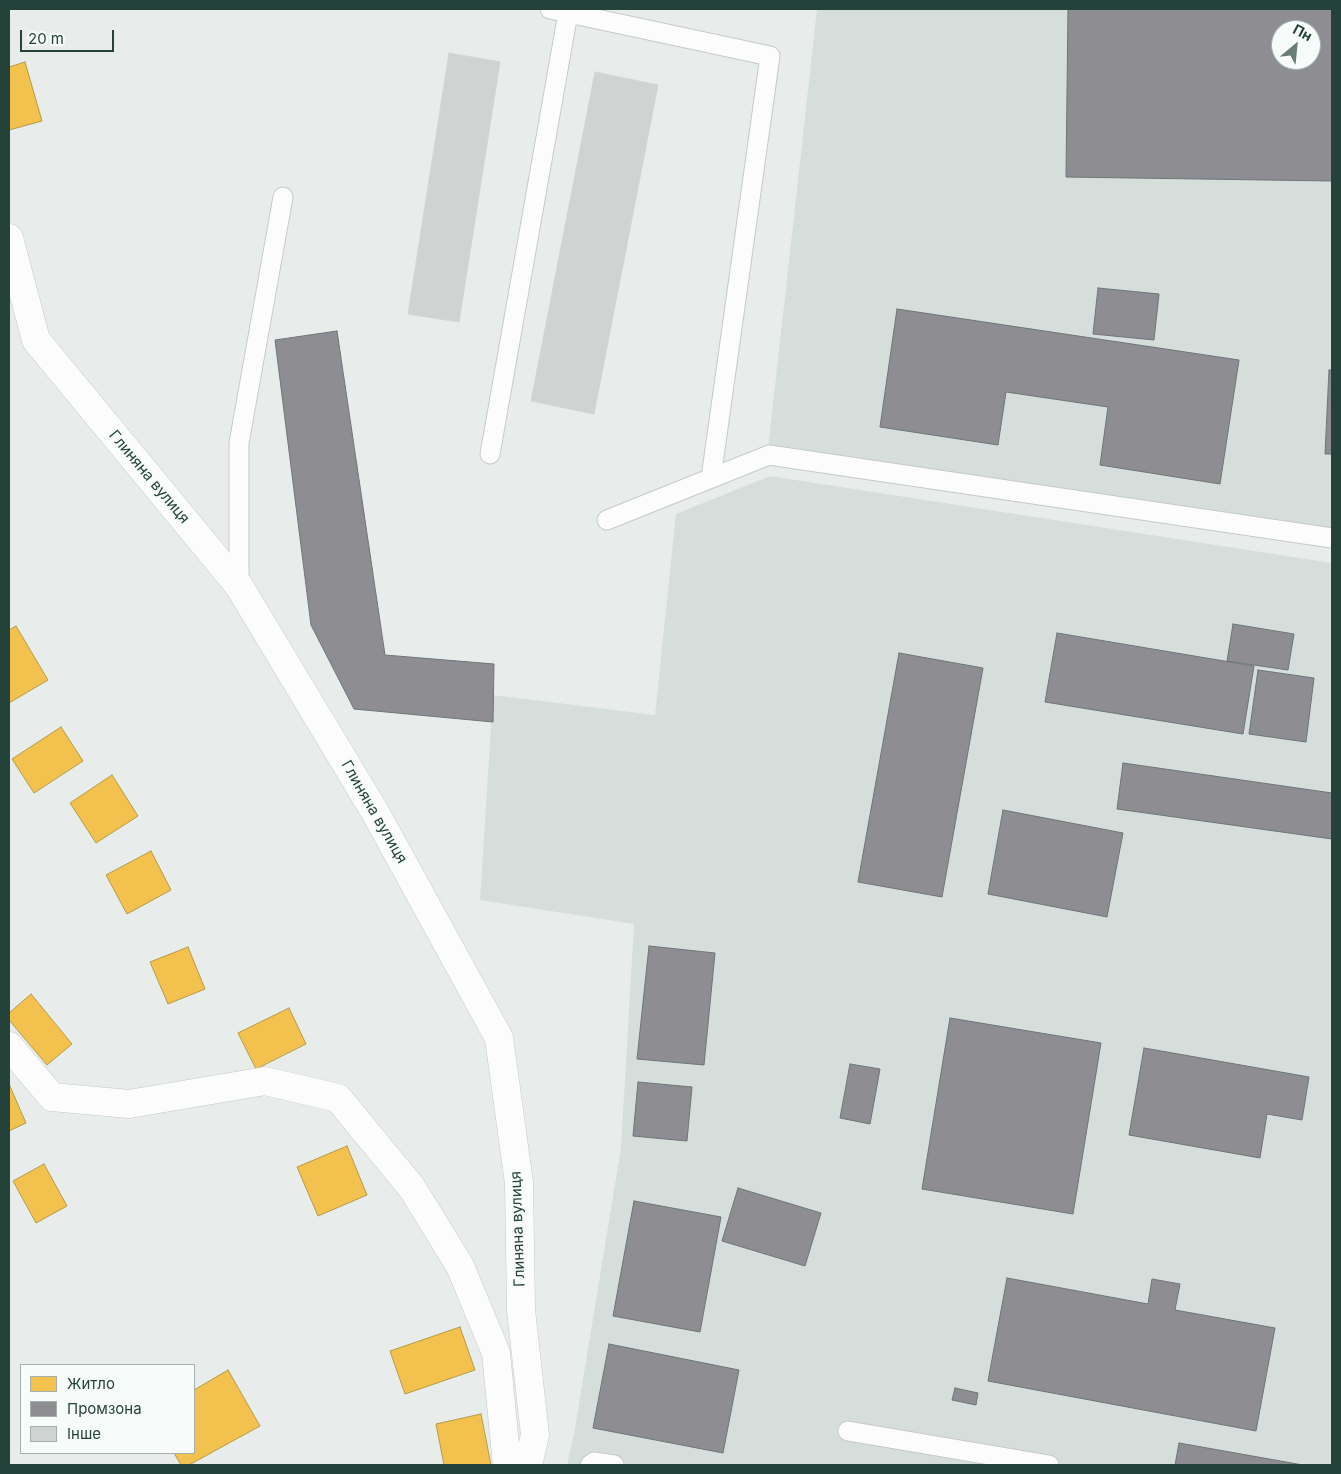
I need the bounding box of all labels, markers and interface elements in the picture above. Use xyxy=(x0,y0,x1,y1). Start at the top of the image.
scale bar xyxy=(22,20,116,52)
north arrow xyxy=(1271,20,1321,70)
text: Пн xyxy=(1290,20,1315,44)
text: 20 m xyxy=(28,29,64,48)
street label: Глиняна вулиця xyxy=(105,427,193,527)
street label: Глиняна вулиця xyxy=(337,757,411,867)
street label: Глиняна вулиця xyxy=(507,1171,529,1287)
legend xyxy=(20,1364,195,1454)
text: Житло xyxy=(67,1374,115,1393)
text: Промзона xyxy=(67,1399,142,1418)
text: Інше xyxy=(67,1424,101,1443)

